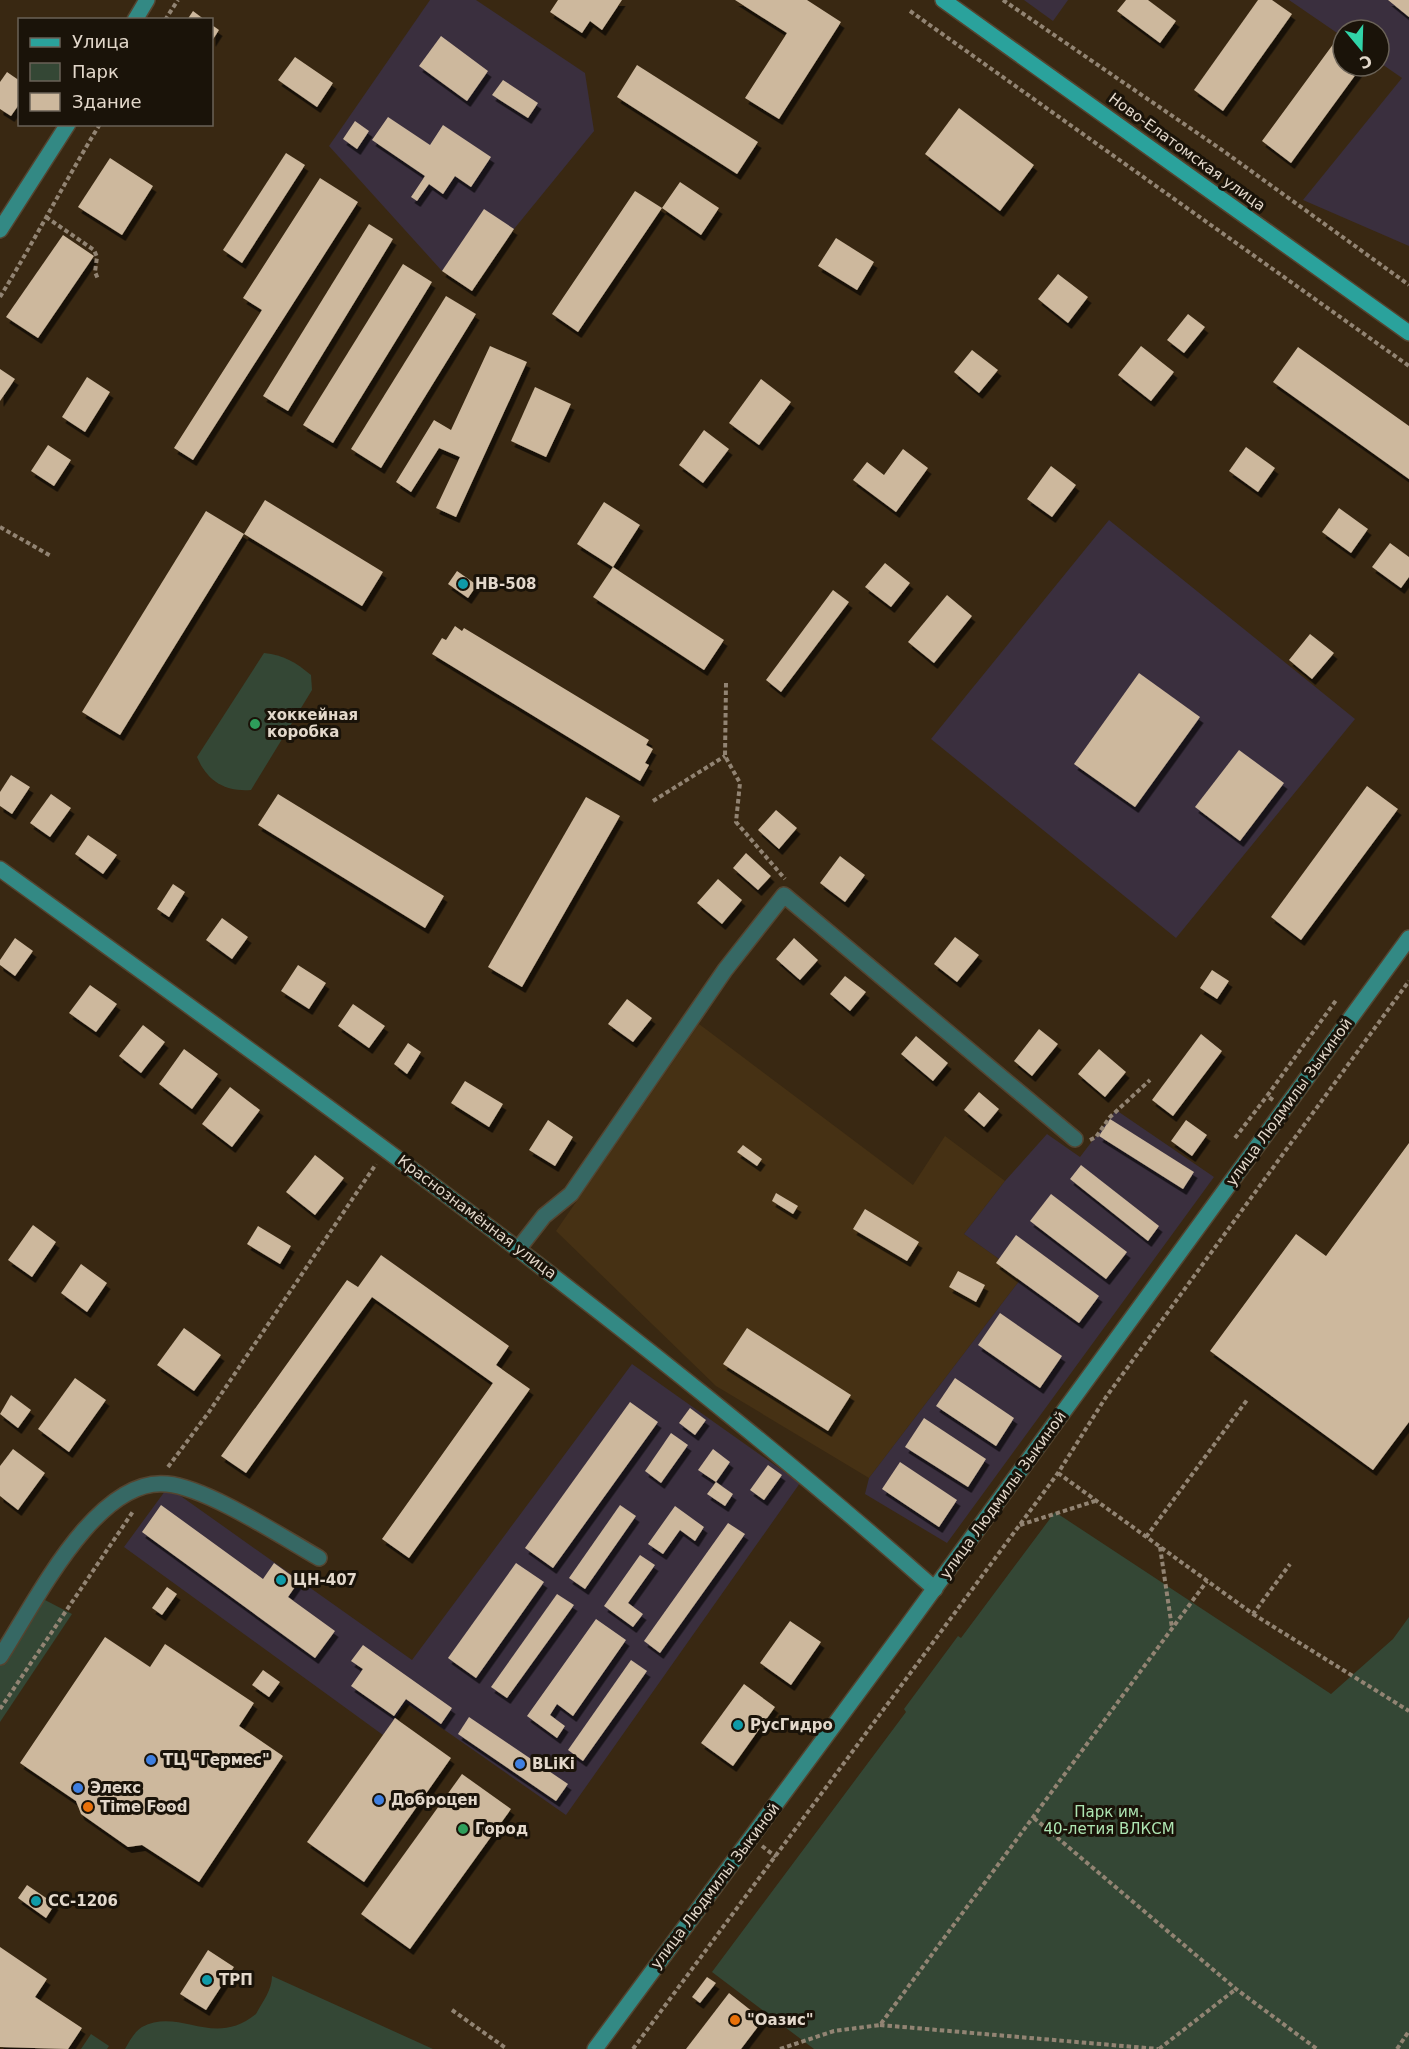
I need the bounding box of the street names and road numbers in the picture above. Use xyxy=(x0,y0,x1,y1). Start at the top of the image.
street label: Ново-Елатомская улица xyxy=(1105,89,1269,215)
street label: улица Людмилы Зыкиной xyxy=(1222,1015,1356,1189)
street label: Краснознамённая улица xyxy=(394,1151,560,1283)
street label: улица Людмилы Зыкиной xyxy=(936,1408,1070,1582)
street label: улица Людмилы Зыкиной xyxy=(647,1800,783,1972)

